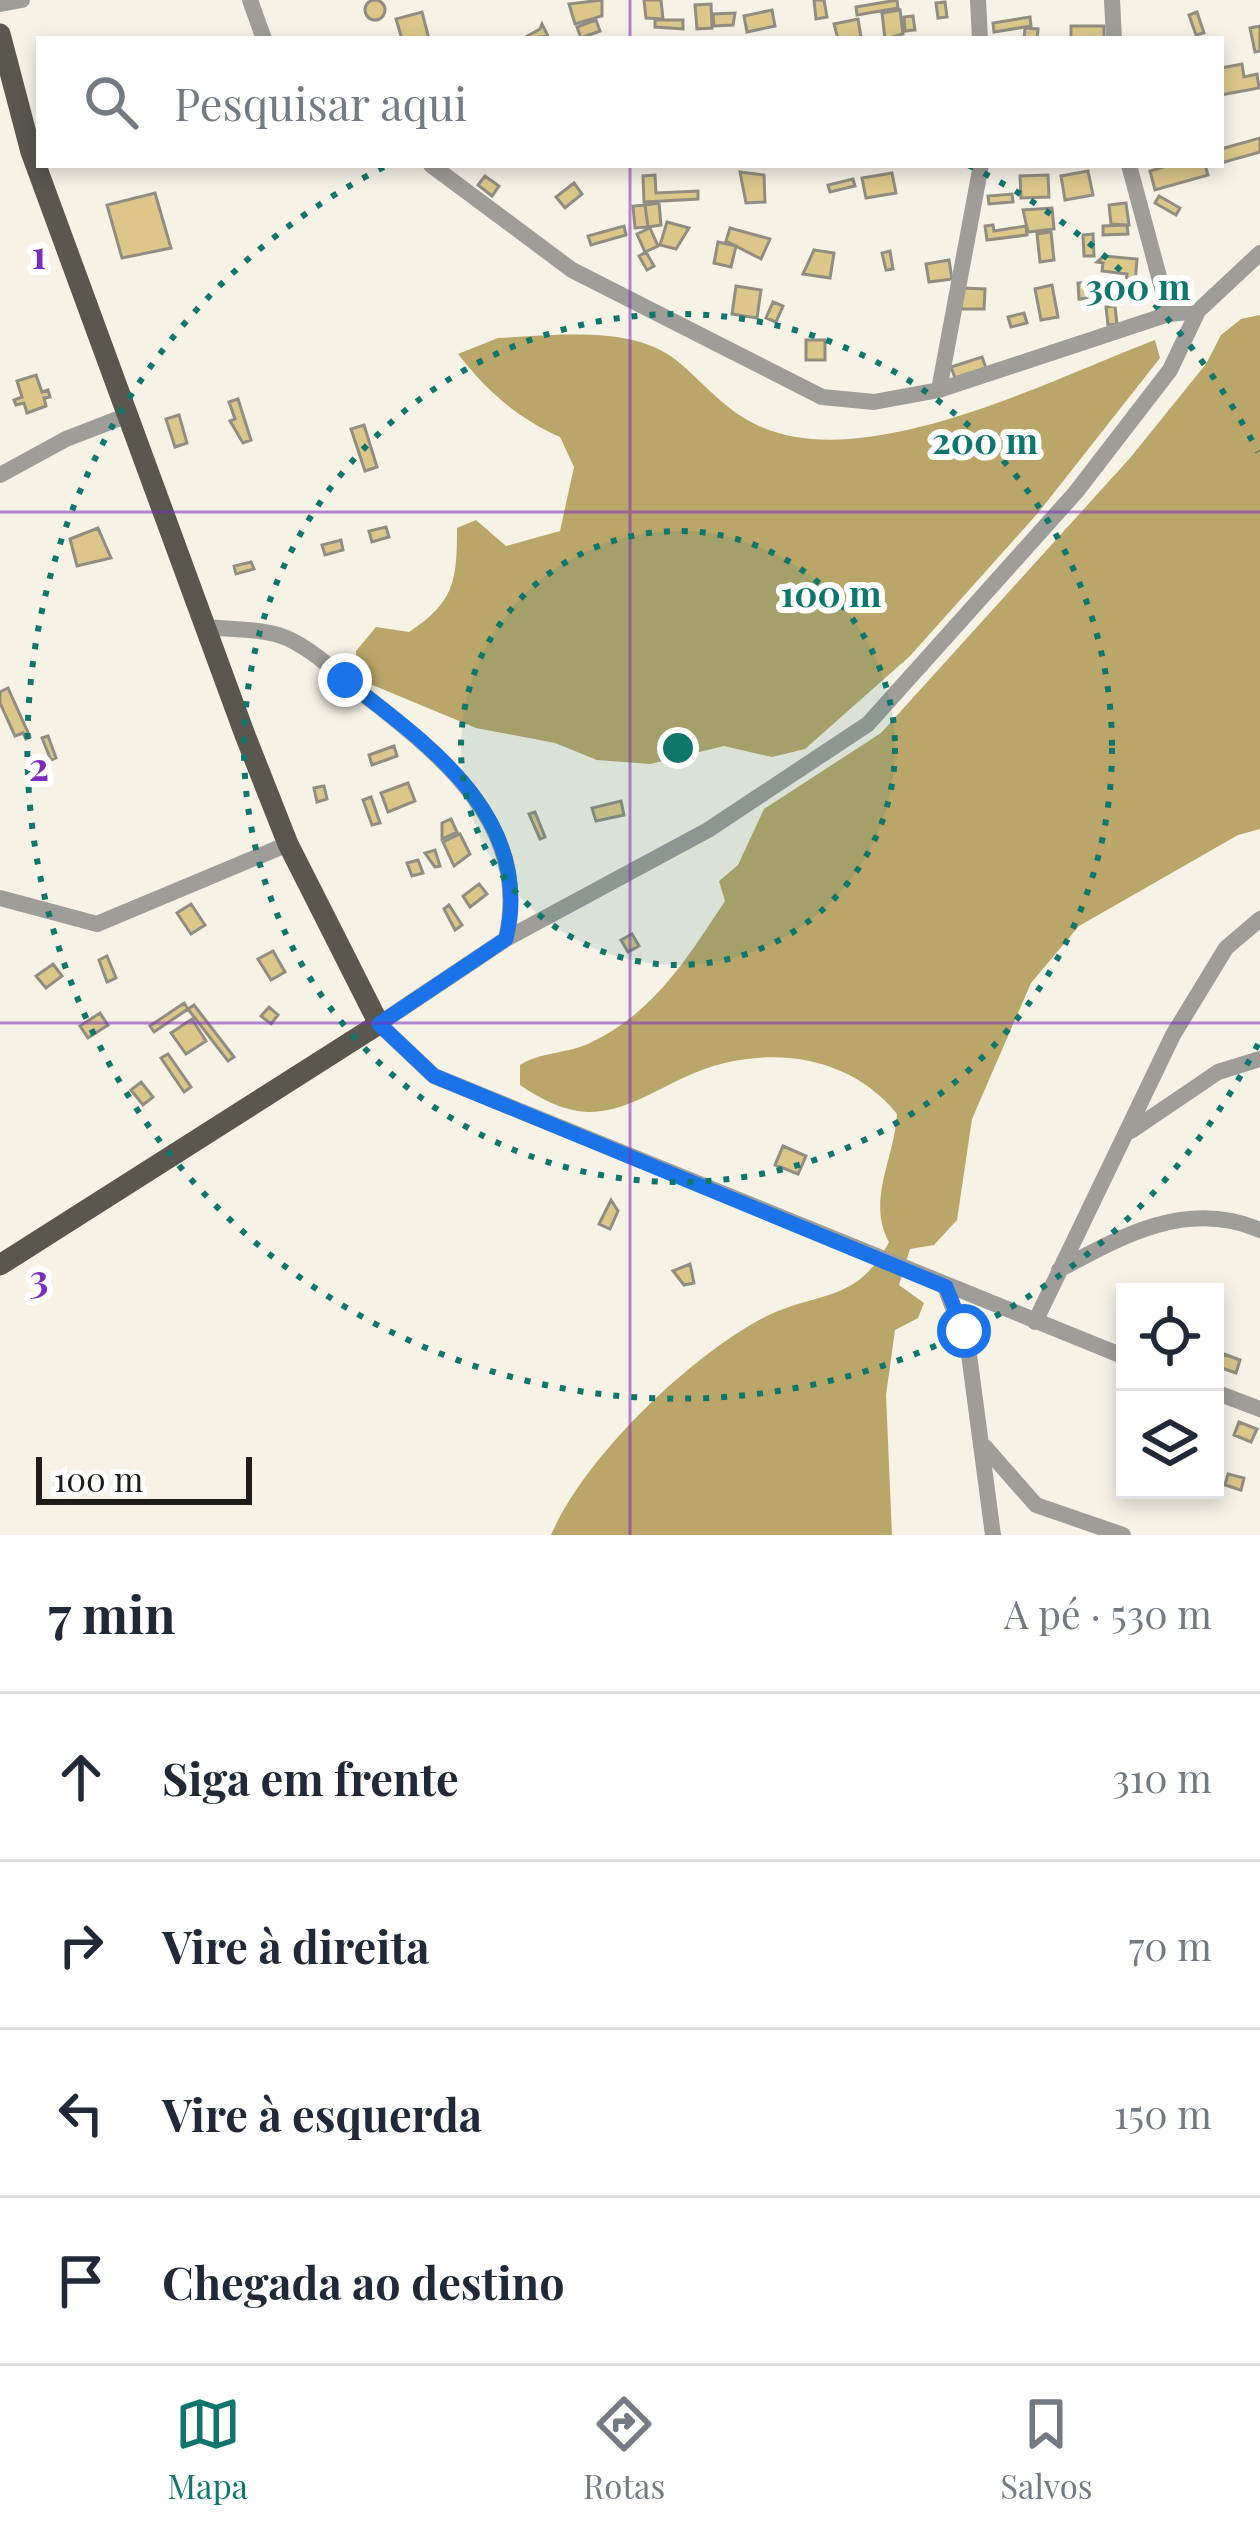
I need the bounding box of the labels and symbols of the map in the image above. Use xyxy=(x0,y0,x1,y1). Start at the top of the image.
text: 1 xyxy=(32,227,46,279)
text: 300 m xyxy=(1086,261,1191,309)
text: 200 m xyxy=(932,415,1039,463)
text: 100 m xyxy=(780,568,882,616)
route end xyxy=(318,653,372,707)
centre of rings xyxy=(657,727,699,769)
text: 2 xyxy=(29,739,49,791)
text: 3 xyxy=(29,1251,49,1303)
route start xyxy=(937,1304,991,1358)
scale bar xyxy=(36,1451,252,1504)

